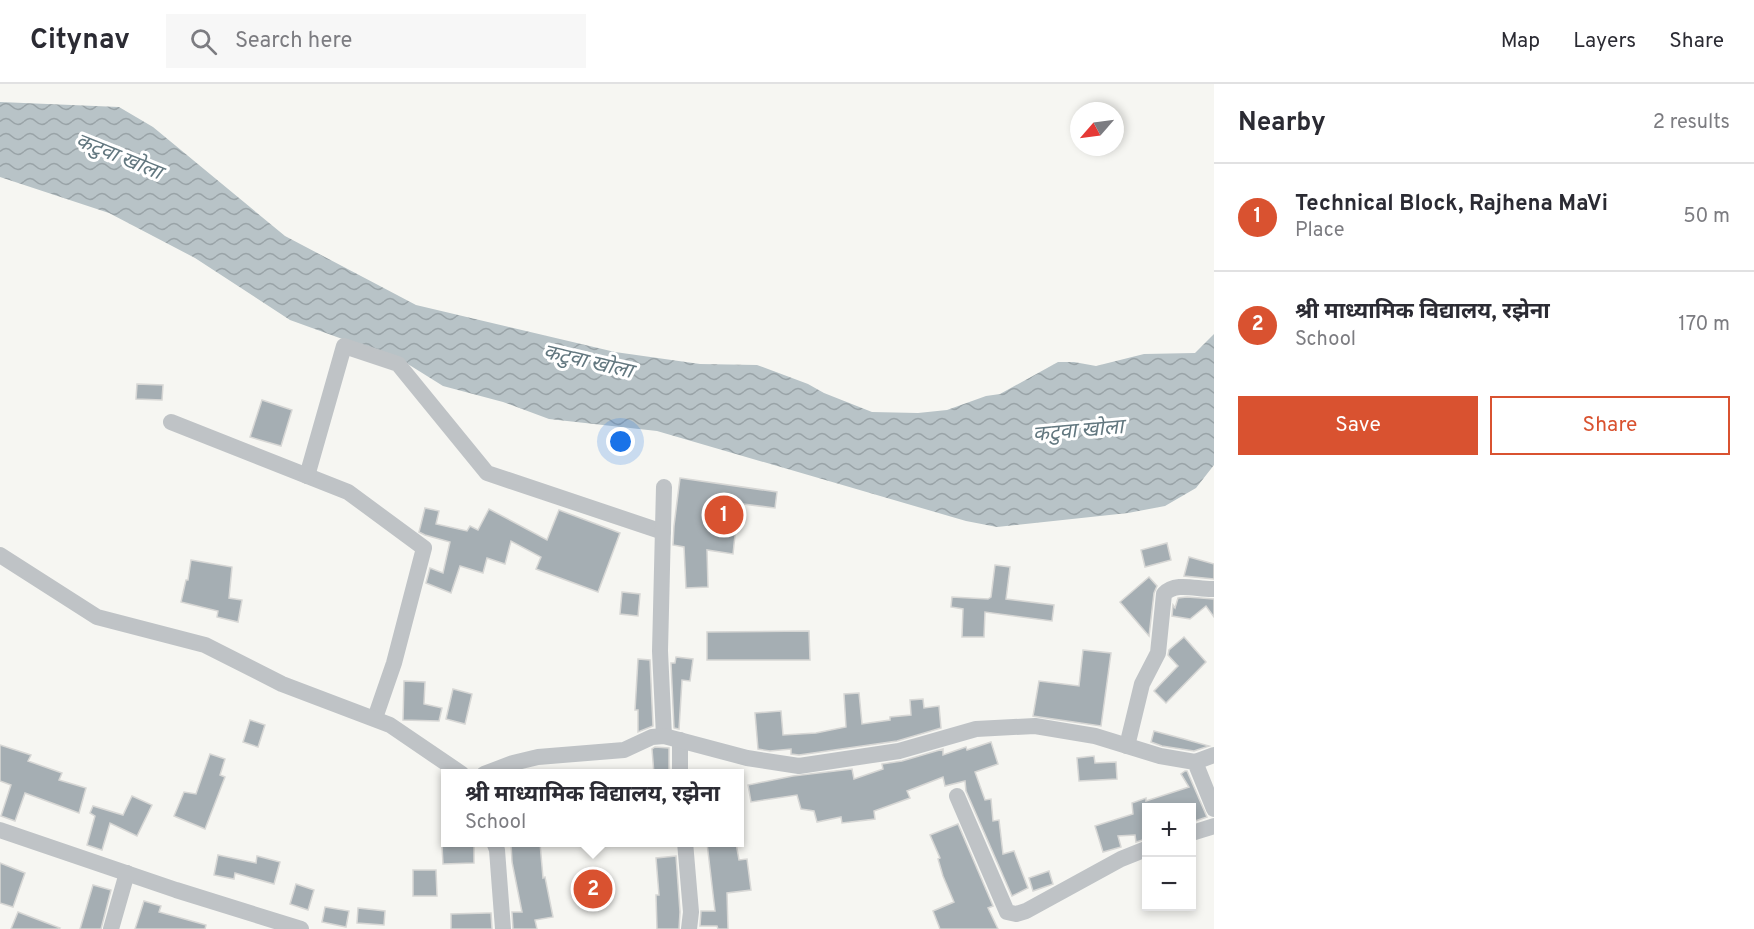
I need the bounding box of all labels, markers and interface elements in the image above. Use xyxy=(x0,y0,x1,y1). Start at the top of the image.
search box xyxy=(166,14,586,68)
text: Citynav xyxy=(30,23,130,59)
icon: search xyxy=(187,25,220,58)
text: Search here xyxy=(235,28,352,55)
text: Map xyxy=(1501,28,1540,55)
text: Layers xyxy=(1573,28,1636,55)
text: Share xyxy=(1669,28,1724,55)
north arrow xyxy=(1070,102,1124,156)
text: Nearby xyxy=(1238,107,1326,140)
text: 2 results xyxy=(1653,110,1730,136)
water label: कटुवा खोला xyxy=(71,128,169,188)
text: Technical Block, Rajhena MaVi xyxy=(1295,191,1608,218)
text: 1 xyxy=(1254,204,1262,230)
text: 50 m xyxy=(1683,204,1730,230)
text: Place xyxy=(1295,218,1345,244)
text: श्री माध्यामिक विद्यालय, रझेना xyxy=(1295,299,1550,326)
text: 2 xyxy=(1251,312,1264,338)
text: 170 m xyxy=(1678,312,1730,338)
text: School xyxy=(1295,327,1356,353)
water label: कटुवा खोला xyxy=(540,339,638,387)
button: Save xyxy=(1238,396,1478,455)
button: Share xyxy=(1490,396,1730,455)
water label: कटुवा खोला xyxy=(1032,414,1128,449)
your location xyxy=(606,427,635,456)
pin: 1 xyxy=(704,492,744,538)
popup xyxy=(441,769,744,847)
text: श्री माध्यामिक विद्यालय, रझेना xyxy=(465,782,720,809)
map controls xyxy=(1142,803,1196,911)
button: + xyxy=(1142,803,1196,857)
text: School xyxy=(465,810,526,836)
button: − xyxy=(1142,857,1196,911)
pin: 2 xyxy=(574,866,612,912)

